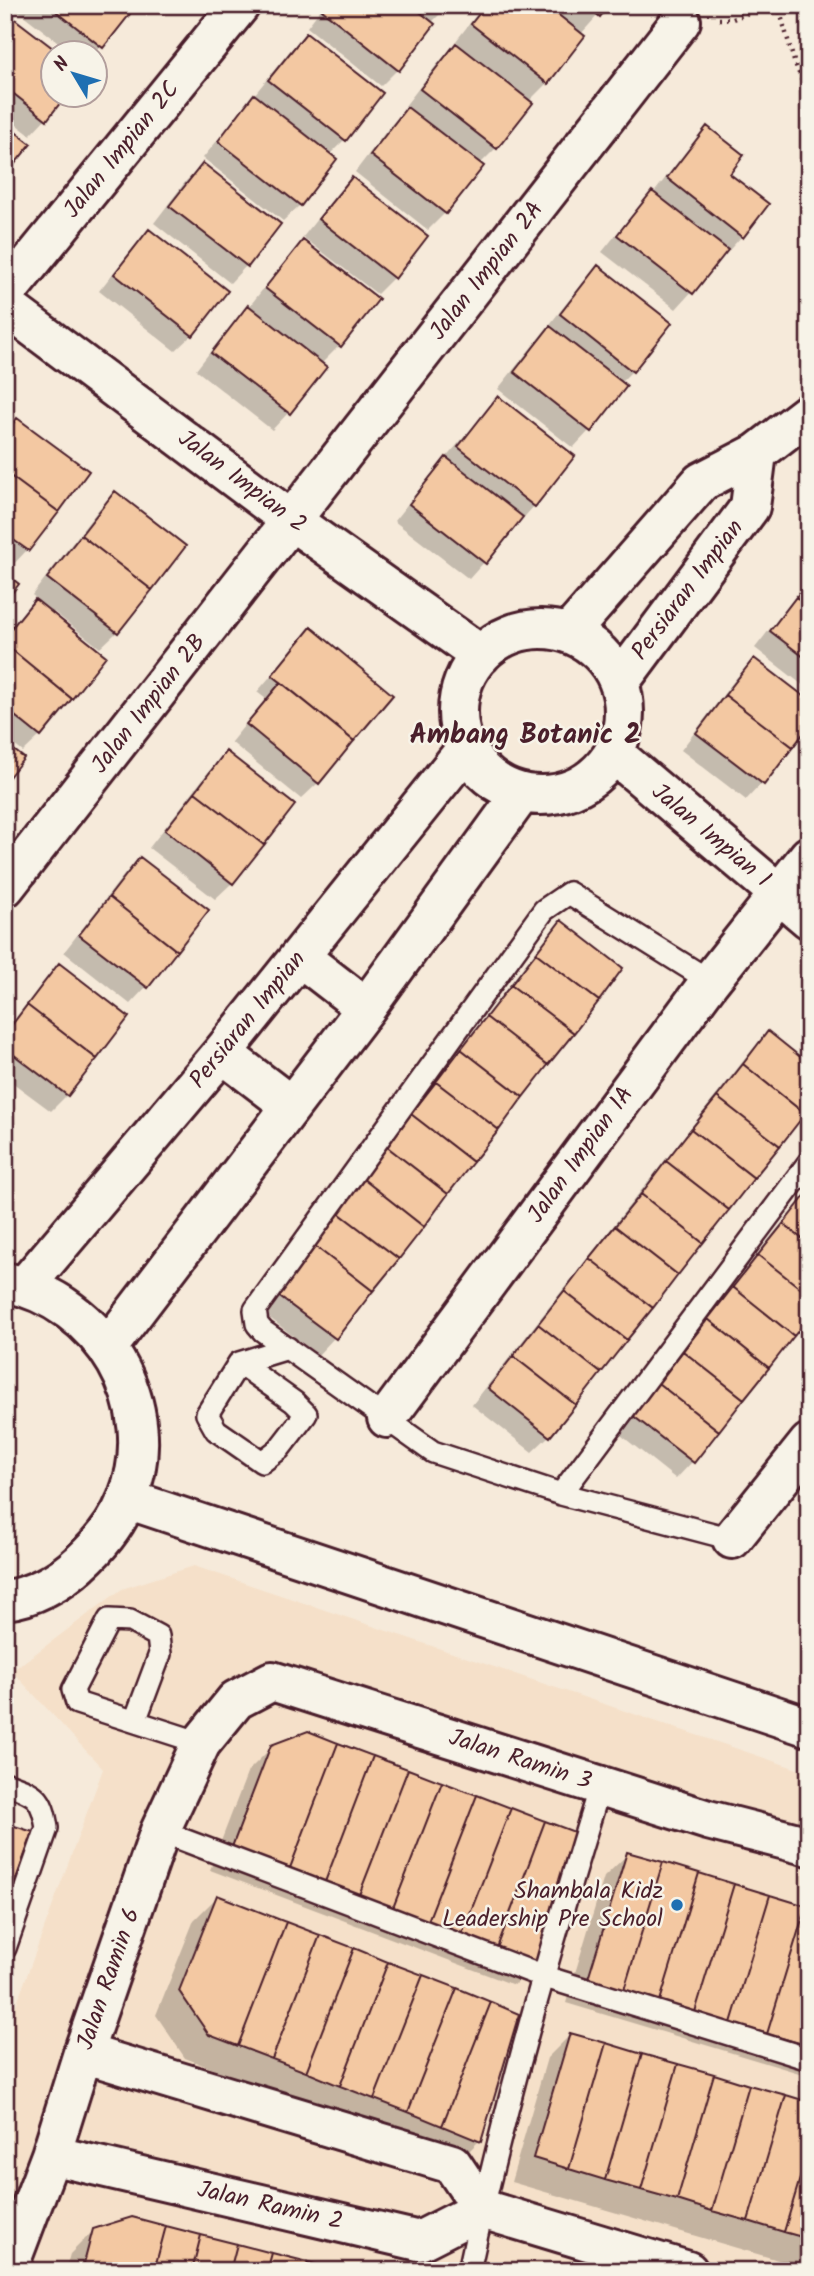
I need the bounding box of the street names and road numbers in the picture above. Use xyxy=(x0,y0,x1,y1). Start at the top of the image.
street label: Jalan Impian 2C xyxy=(54,73,190,227)
street label: Jalan Impian 2A xyxy=(420,193,554,349)
street label: Jalan Impian 2 xyxy=(169,420,315,544)
street label: Persiaran Impian xyxy=(622,511,754,669)
street label: Jalan Impian 2B xyxy=(82,626,216,782)
street label: Jalan Impian 1 xyxy=(642,774,780,898)
street label: Persiaran Impian xyxy=(180,942,316,1098)
street label: Jalan Impian 1A xyxy=(518,1078,644,1232)
street label: Jalan Ramin 3 xyxy=(443,1719,597,1801)
street label: Jalan Ramin 6 xyxy=(66,1903,152,2055)
street label: Jalan Ramin 2 xyxy=(193,2170,347,2242)

